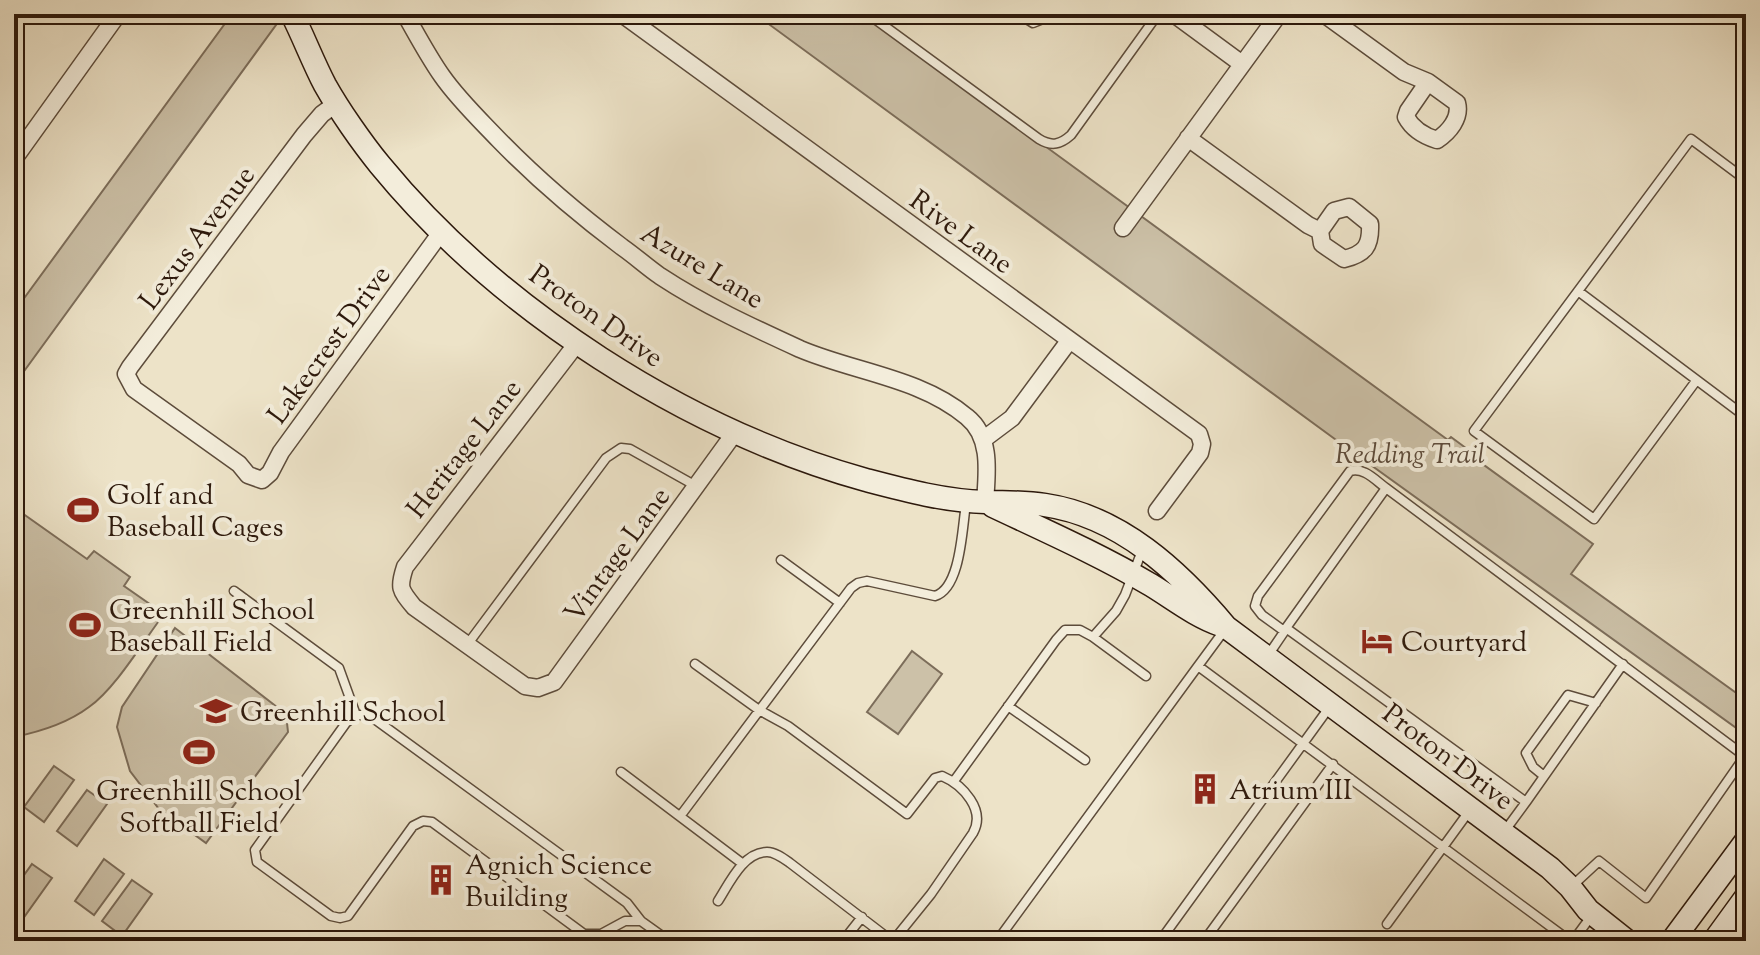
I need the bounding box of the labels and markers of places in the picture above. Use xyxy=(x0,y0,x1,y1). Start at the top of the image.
place label: Golf and Baseball Cages xyxy=(107,477,283,549)
sports icon: Golf and Baseball Cages xyxy=(66,493,100,527)
place label: Greenhill School Baseball Field xyxy=(109,592,315,664)
sports icon: Greenhill School Baseball Field xyxy=(68,608,102,642)
hotel icon: Courtyard xyxy=(1360,624,1394,658)
place label: Courtyard xyxy=(1401,624,1527,664)
school or university icon: Greenhill School xyxy=(199,694,233,728)
place label: Greenhill School xyxy=(240,694,446,734)
sports icon: Greenhill School Softball Field xyxy=(182,735,216,769)
building icon: Atrium III xyxy=(1188,772,1222,806)
place label: Atrium III xyxy=(1229,772,1352,812)
place label: Greenhill School Softball Field xyxy=(96,773,302,845)
place label: Agnich Science Building xyxy=(465,847,652,919)
building icon: Agnich Science Building xyxy=(424,863,458,897)

